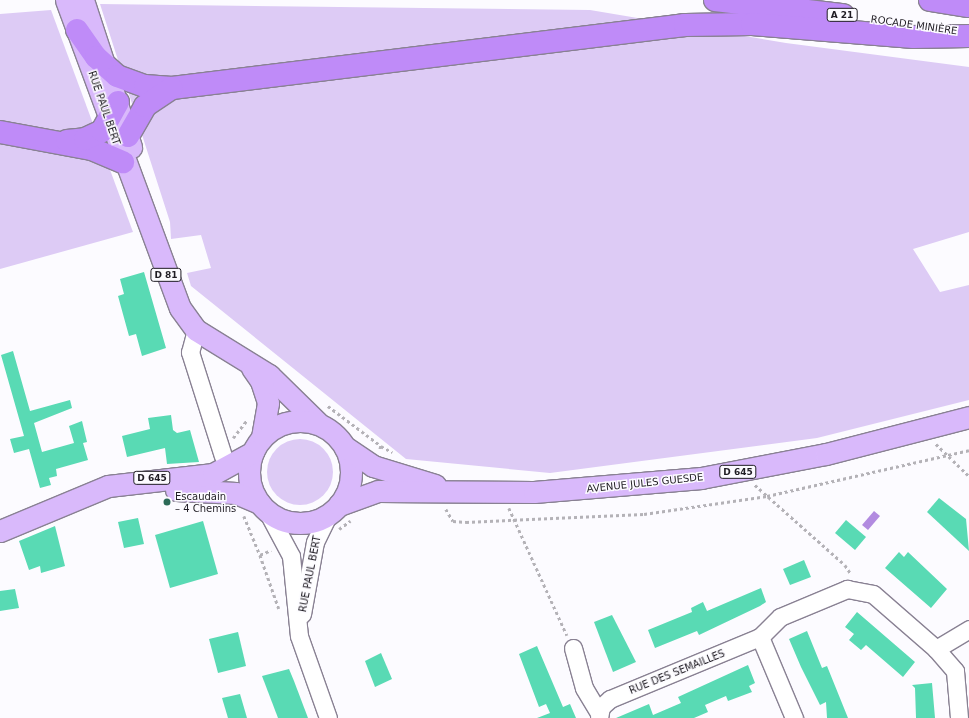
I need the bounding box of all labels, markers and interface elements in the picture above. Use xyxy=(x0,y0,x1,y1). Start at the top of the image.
road number: A 21 xyxy=(826,8,858,22)
street label: ROCADE MINIÈRE xyxy=(870,13,958,37)
street label: RUE PAUL BERT xyxy=(86,69,122,147)
road number: D 81 xyxy=(150,268,182,282)
road number: D 645 xyxy=(719,465,757,479)
road number: D 645 xyxy=(133,471,171,485)
street label: AVENUE JULES GUESDE xyxy=(586,471,704,495)
place label: Escaudain – 4 Chemins xyxy=(175,490,236,514)
marker: Escaudain – 4 Chemins xyxy=(162,497,172,507)
street label: RUE PAUL BERT xyxy=(297,535,323,613)
street label: RUE DES SEMAILLES xyxy=(627,647,727,697)

